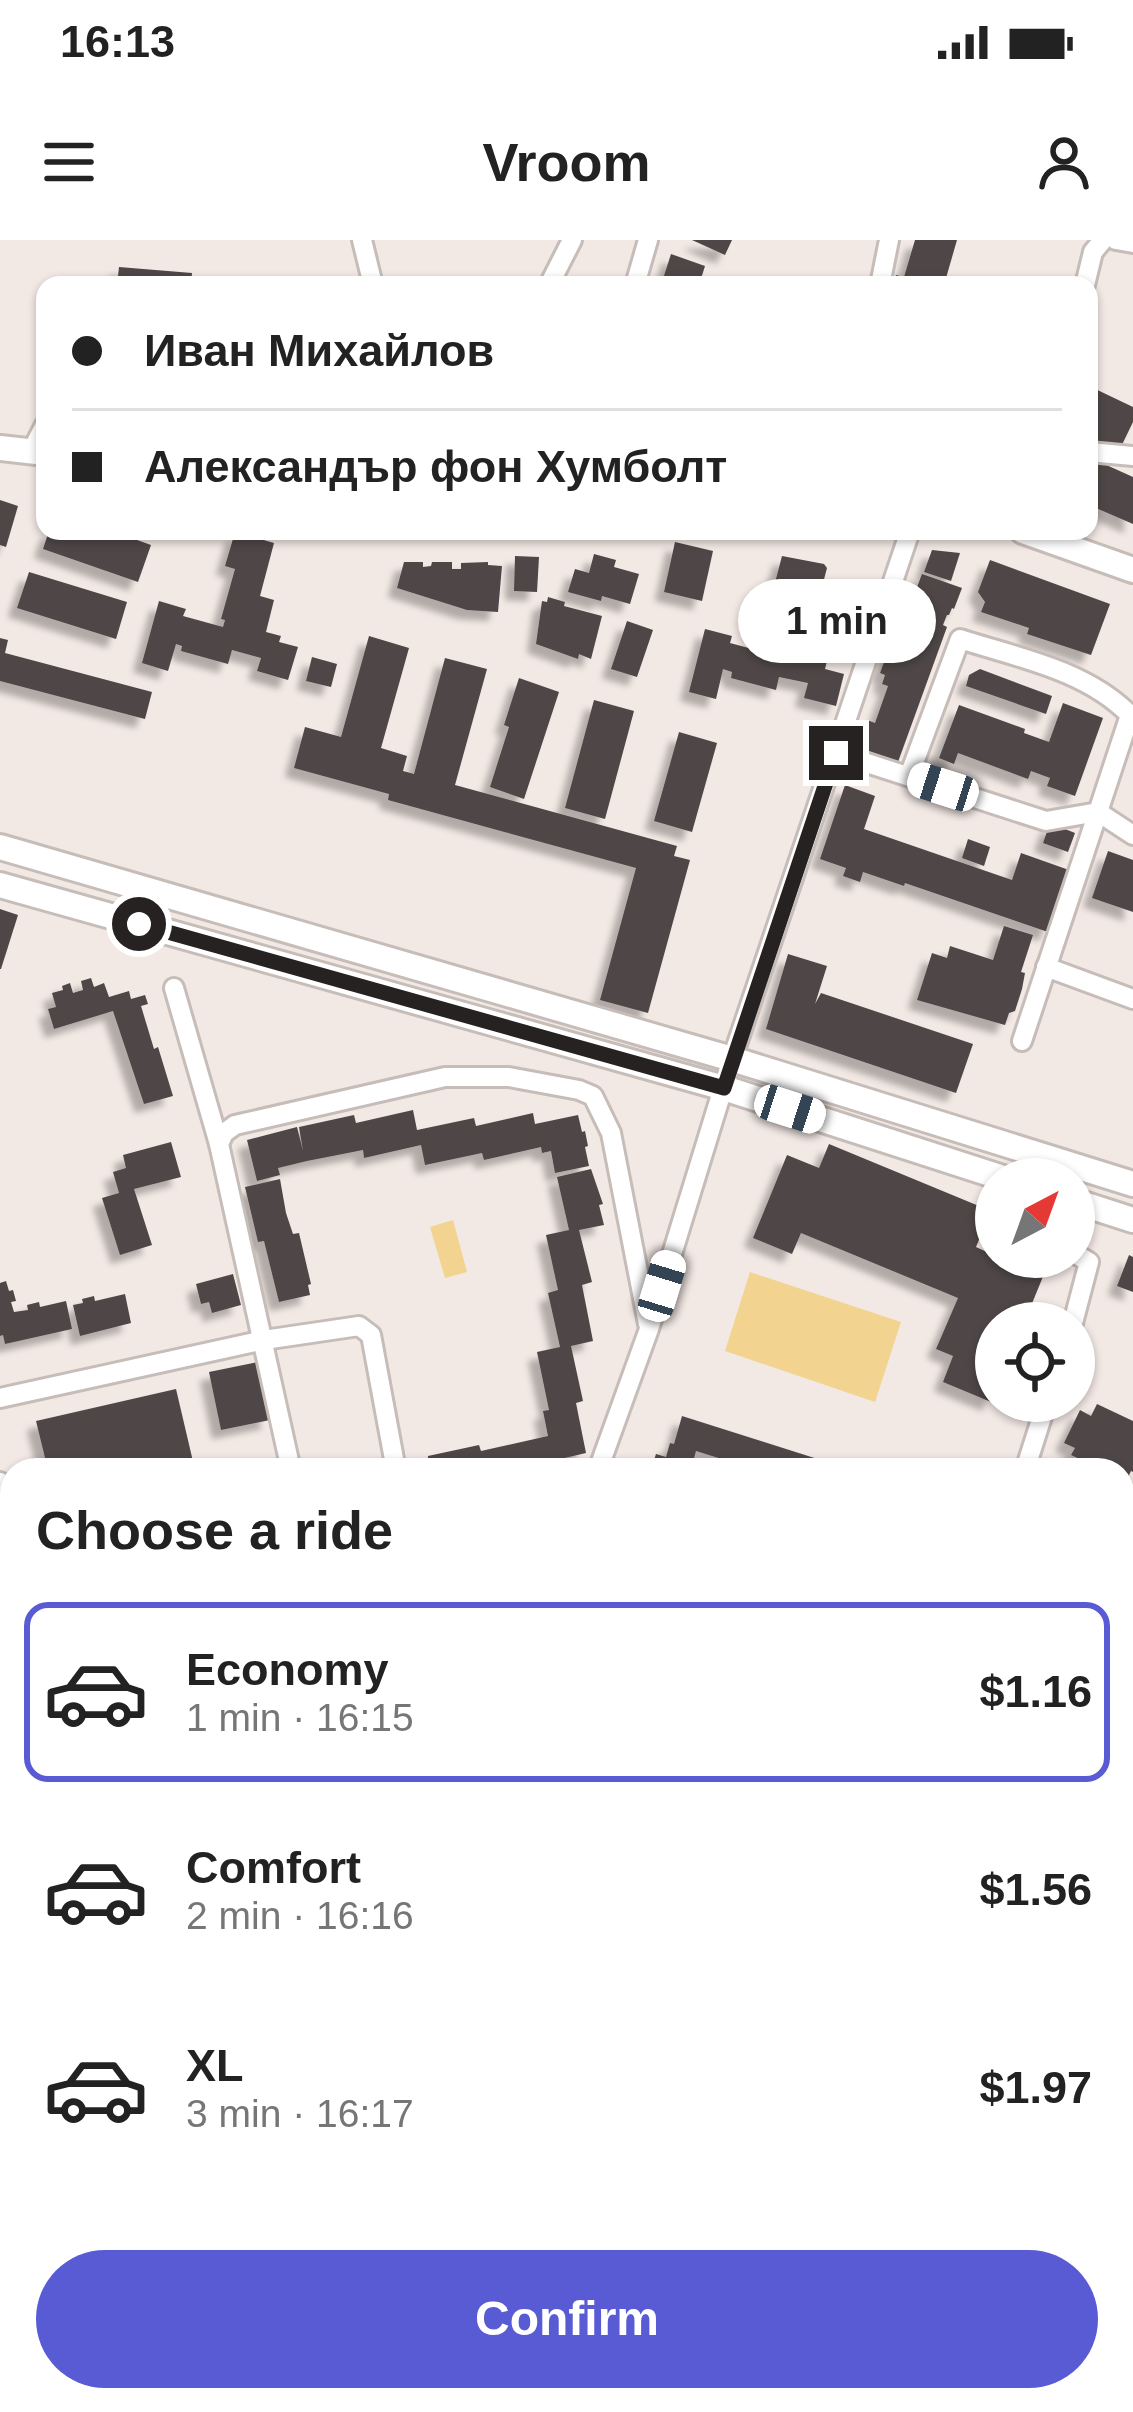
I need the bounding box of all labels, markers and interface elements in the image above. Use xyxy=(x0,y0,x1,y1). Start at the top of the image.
text: 16:13 xyxy=(60,16,175,67)
icon: menu xyxy=(36,129,102,195)
icon: person xyxy=(1031,129,1097,195)
text: Vroom xyxy=(482,132,651,192)
text: Иван Михайлов xyxy=(144,325,494,376)
text: Александър фон Хумболт xyxy=(144,441,727,492)
callout: 1 min xyxy=(737,579,935,663)
text: 1 min xyxy=(786,599,888,642)
route end xyxy=(809,726,863,780)
car xyxy=(903,759,983,815)
route start xyxy=(112,897,166,951)
car xyxy=(750,1081,830,1137)
north arrow xyxy=(975,1158,1095,1278)
map controls xyxy=(975,1158,1095,1422)
car xyxy=(634,1246,690,1326)
button: locate xyxy=(975,1302,1095,1422)
text: Choose a ride xyxy=(36,1500,393,1560)
icon: car xyxy=(42,1638,150,1746)
text: Economy xyxy=(186,1644,389,1695)
text: $1.16 xyxy=(979,1666,1092,1717)
text: 1 min · 16:15 xyxy=(186,1696,414,1739)
icon: car xyxy=(42,1836,150,1944)
text: Comfort xyxy=(186,1842,361,1893)
text: $1.56 xyxy=(979,1864,1092,1915)
text: 2 min · 16:16 xyxy=(186,1894,414,1937)
icon: car xyxy=(42,2034,150,2142)
text: XL xyxy=(186,2040,244,2091)
text: $1.97 xyxy=(979,2062,1092,2113)
text: 3 min · 16:17 xyxy=(186,2092,414,2135)
button: Confirm xyxy=(36,2250,1098,2388)

